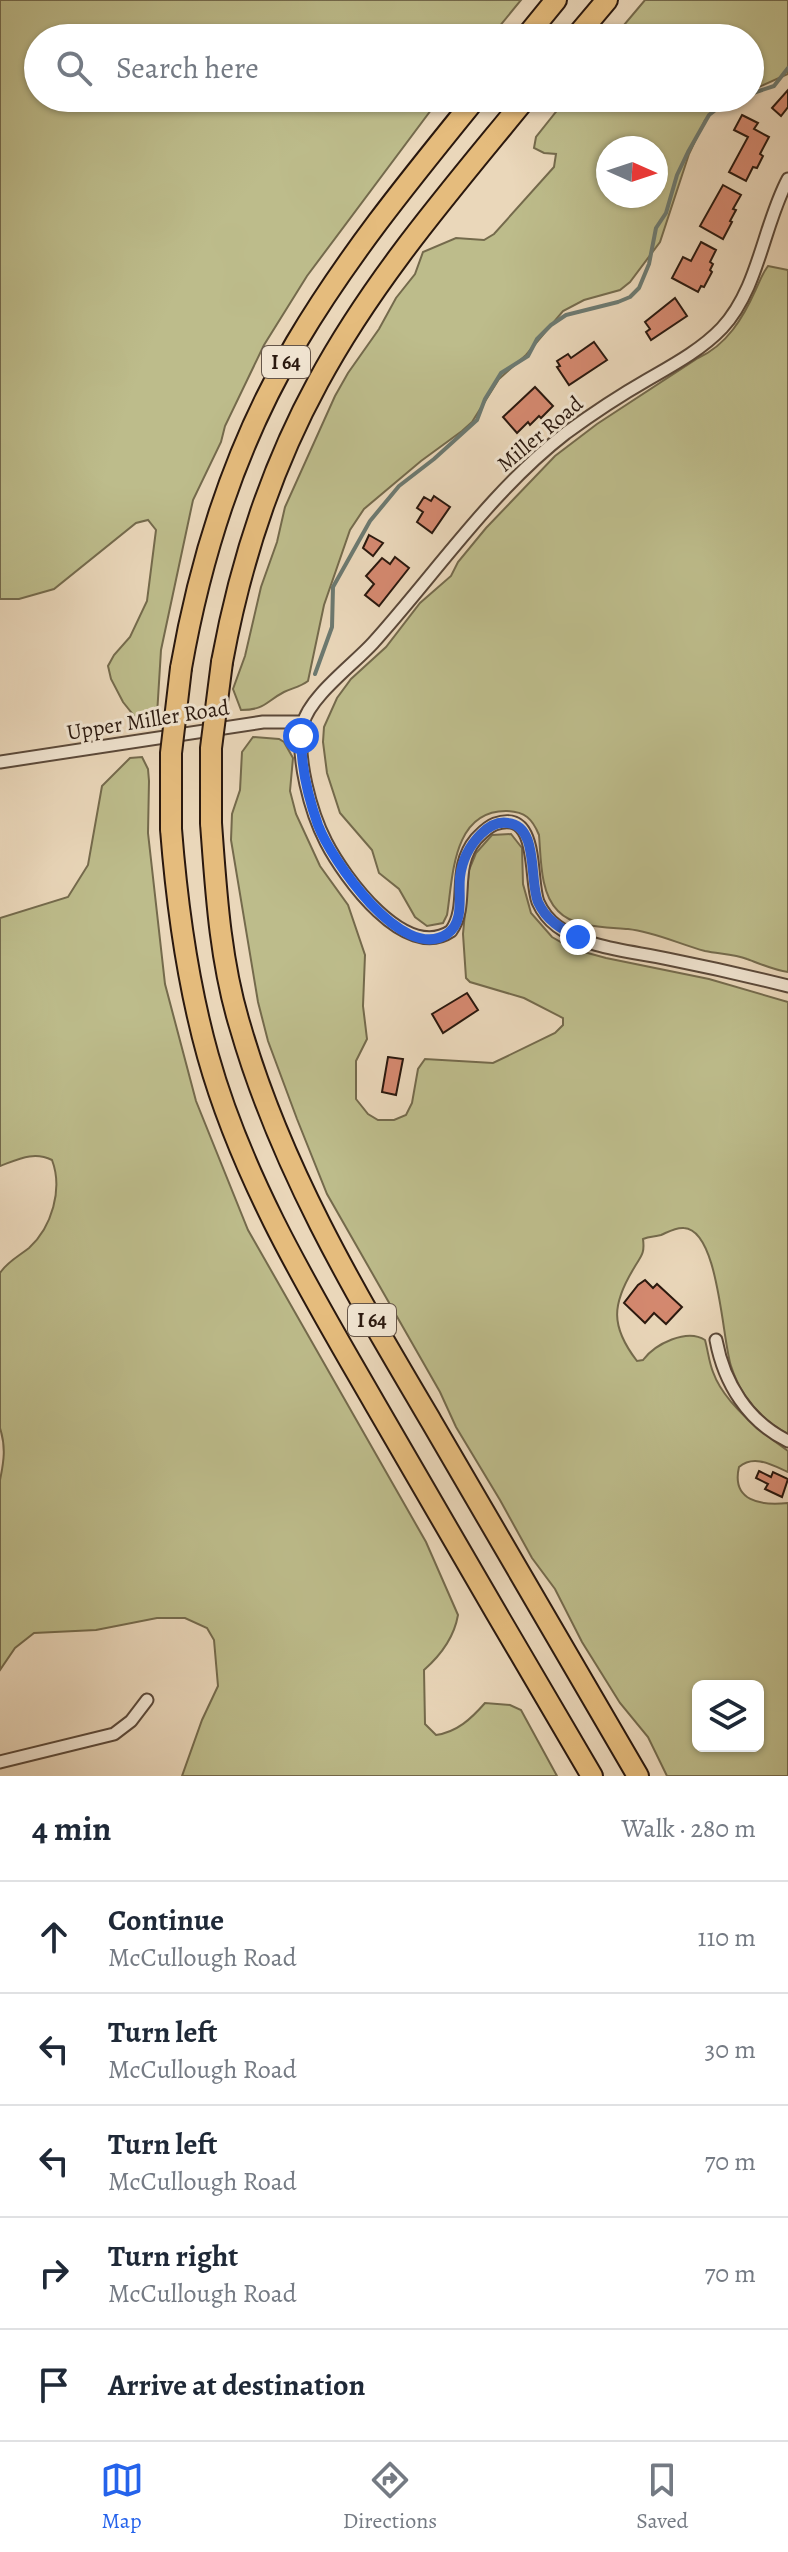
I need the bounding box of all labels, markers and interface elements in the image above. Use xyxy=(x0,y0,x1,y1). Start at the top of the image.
search box xyxy=(24,24,764,112)
icon: search xyxy=(52,46,96,90)
text: Search here xyxy=(116,48,259,88)
north arrow xyxy=(596,136,668,208)
road number: I 64 xyxy=(262,346,310,378)
street label: Miller Road xyxy=(491,389,590,479)
street label: Upper Miller Road xyxy=(65,692,232,748)
route start xyxy=(283,718,319,754)
route end xyxy=(560,919,596,955)
road number: I 64 xyxy=(348,1304,396,1336)
map controls xyxy=(692,1680,764,1752)
button: layers xyxy=(692,1680,764,1752)
text: 4 min xyxy=(32,1805,111,1852)
text: Walk · 280 m xyxy=(621,1811,756,1846)
text: Continue xyxy=(108,1900,224,1940)
icon: ahead xyxy=(32,1915,76,1959)
text: 110 m xyxy=(698,1920,756,1955)
text: McCullough Road xyxy=(108,1940,297,1975)
text: Turn left xyxy=(108,2012,217,2052)
icon: left xyxy=(32,2027,76,2071)
text: 30 m xyxy=(705,2032,756,2067)
text: McCullough Road xyxy=(108,2052,297,2087)
text: Turn left xyxy=(108,2124,217,2164)
icon: left xyxy=(32,2139,76,2183)
text: 70 m xyxy=(704,2144,756,2179)
text: McCullough Road xyxy=(108,2164,297,2199)
text: Turn right xyxy=(108,2236,238,2276)
icon: right xyxy=(32,2251,76,2295)
text: 70 m xyxy=(704,2256,756,2291)
text: McCullough Road xyxy=(108,2276,297,2311)
icon: arrive xyxy=(32,2363,76,2407)
text: Arrive at destination xyxy=(108,2365,365,2405)
tab: Map xyxy=(100,2458,144,2536)
tab: Directions xyxy=(343,2458,437,2536)
tab: Saved xyxy=(636,2458,688,2536)

